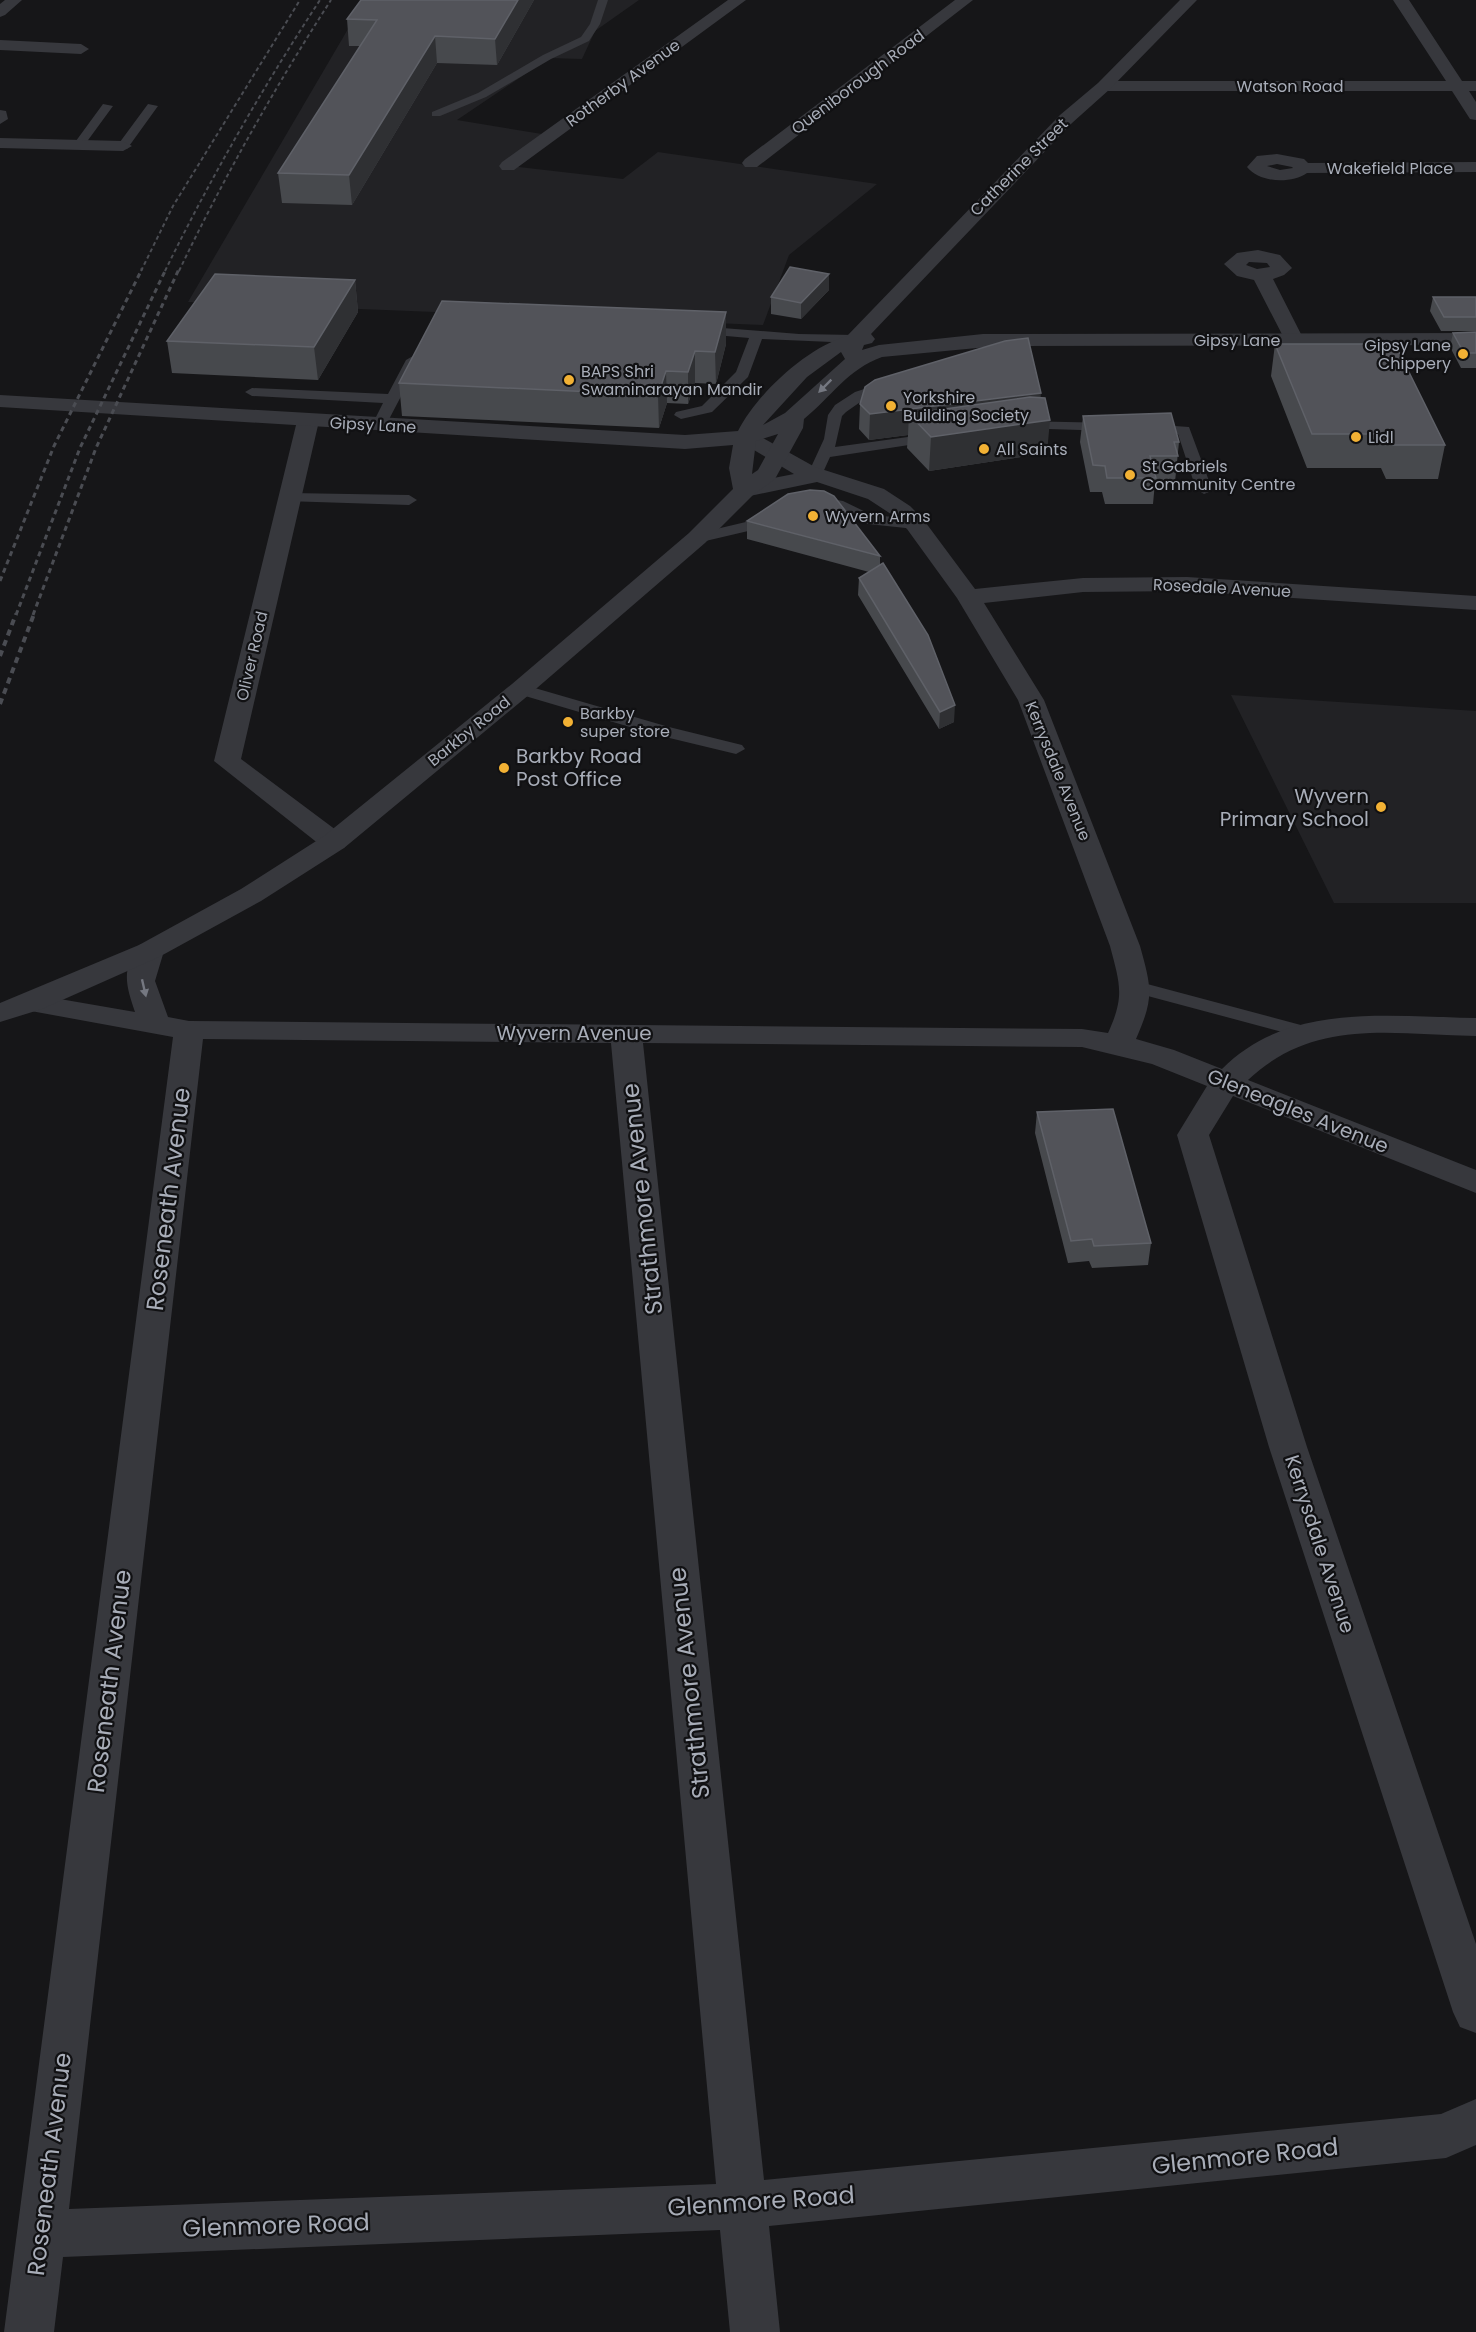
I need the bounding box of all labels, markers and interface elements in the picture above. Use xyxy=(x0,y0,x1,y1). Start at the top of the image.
street label: Queniborough Road xyxy=(787,24,929,140)
street label: Rotherby Avenue xyxy=(561,34,685,132)
street label: Watson Road xyxy=(1237,75,1343,98)
street label: Catherine Street xyxy=(965,113,1073,221)
street label: Wakefield Place xyxy=(1327,157,1453,180)
street label: Gipsy Lane xyxy=(1194,329,1280,352)
place label: Gipsy Lane Chippery xyxy=(1364,334,1451,375)
marker: Gipsy Lane Chippery xyxy=(1456,347,1470,361)
place label: BAPS Shri Swaminarayan Mandir xyxy=(581,360,763,401)
marker: BAPS Shri Swaminarayan Mandir xyxy=(562,373,576,387)
one-way arrow xyxy=(819,378,833,392)
place label: Yorkshire Building Society xyxy=(903,386,1029,427)
marker: Yorkshire Building Society xyxy=(884,399,898,413)
street label: Gipsy Lane xyxy=(329,411,417,439)
place label: Lidl xyxy=(1368,426,1394,449)
marker: Lidl xyxy=(1349,430,1363,444)
place label: All Saints xyxy=(996,438,1068,461)
marker: All Saints xyxy=(977,442,991,456)
place label: St Gabriels Community Centre xyxy=(1142,455,1295,496)
marker: St Gabriels Community Centre xyxy=(1123,468,1137,482)
place label: Wyvern Arms xyxy=(825,505,931,528)
marker: Wyvern Arms xyxy=(806,509,820,523)
street label: Rosedale Avenue xyxy=(1152,573,1292,603)
street label: Oliver Road xyxy=(231,609,273,703)
street label: Barkby Road xyxy=(423,690,515,772)
street label: Kerrysdale Avenue xyxy=(1019,698,1097,844)
place label: Barkby super store xyxy=(580,702,670,743)
marker: Barkby super store xyxy=(561,715,575,729)
place label: Barkby Road Post Office xyxy=(516,742,642,793)
marker: Barkby Road Post Office xyxy=(497,761,511,775)
place label: Wyvern Primary School xyxy=(1220,782,1369,833)
marker: Wyvern Primary School xyxy=(1374,800,1388,814)
one-way arrow xyxy=(139,979,149,997)
street label: Wyvern Avenue xyxy=(496,1019,652,1047)
street label: Gleneagles Avenue xyxy=(1203,1062,1393,1160)
street label: Strathmore Avenue xyxy=(613,1082,671,1316)
street label: Roseneath Avenue xyxy=(138,1086,198,1312)
street label: Kerrysdale Avenue xyxy=(1278,1451,1362,1637)
street label: Strathmore Avenue xyxy=(660,1566,718,1800)
street label: Roseneath Avenue xyxy=(79,1568,139,1794)
street label: Roseneath Avenue xyxy=(19,2051,79,2277)
street label: Glenmore Road xyxy=(1150,2130,1340,2182)
street label: Glenmore Road xyxy=(666,2178,856,2224)
street label: Glenmore Road xyxy=(182,2205,370,2245)

